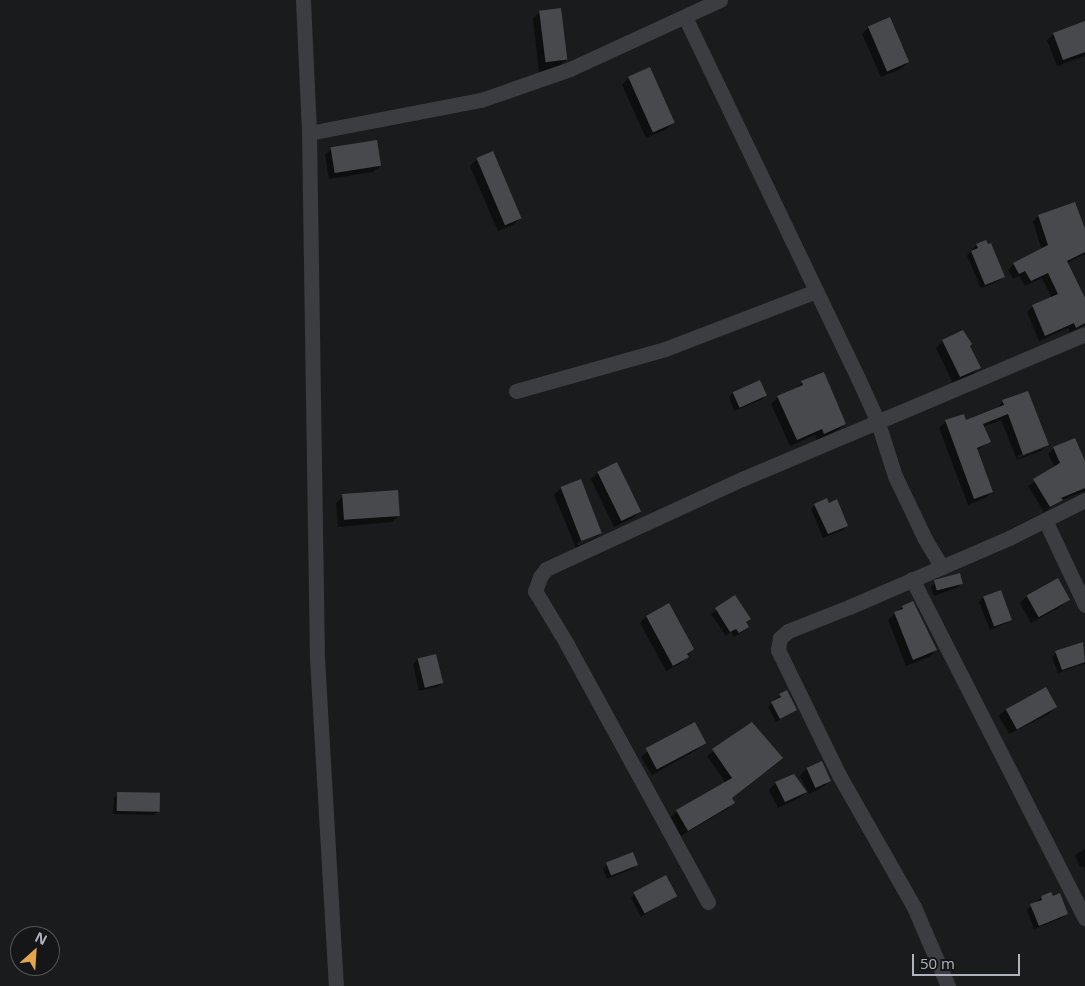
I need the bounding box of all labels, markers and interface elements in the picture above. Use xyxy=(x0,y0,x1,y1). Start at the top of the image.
north arrow xyxy=(10,926,60,976)
text: N xyxy=(32,927,51,949)
scale bar xyxy=(915,944,1022,976)
text: 50 m xyxy=(920,953,955,973)

